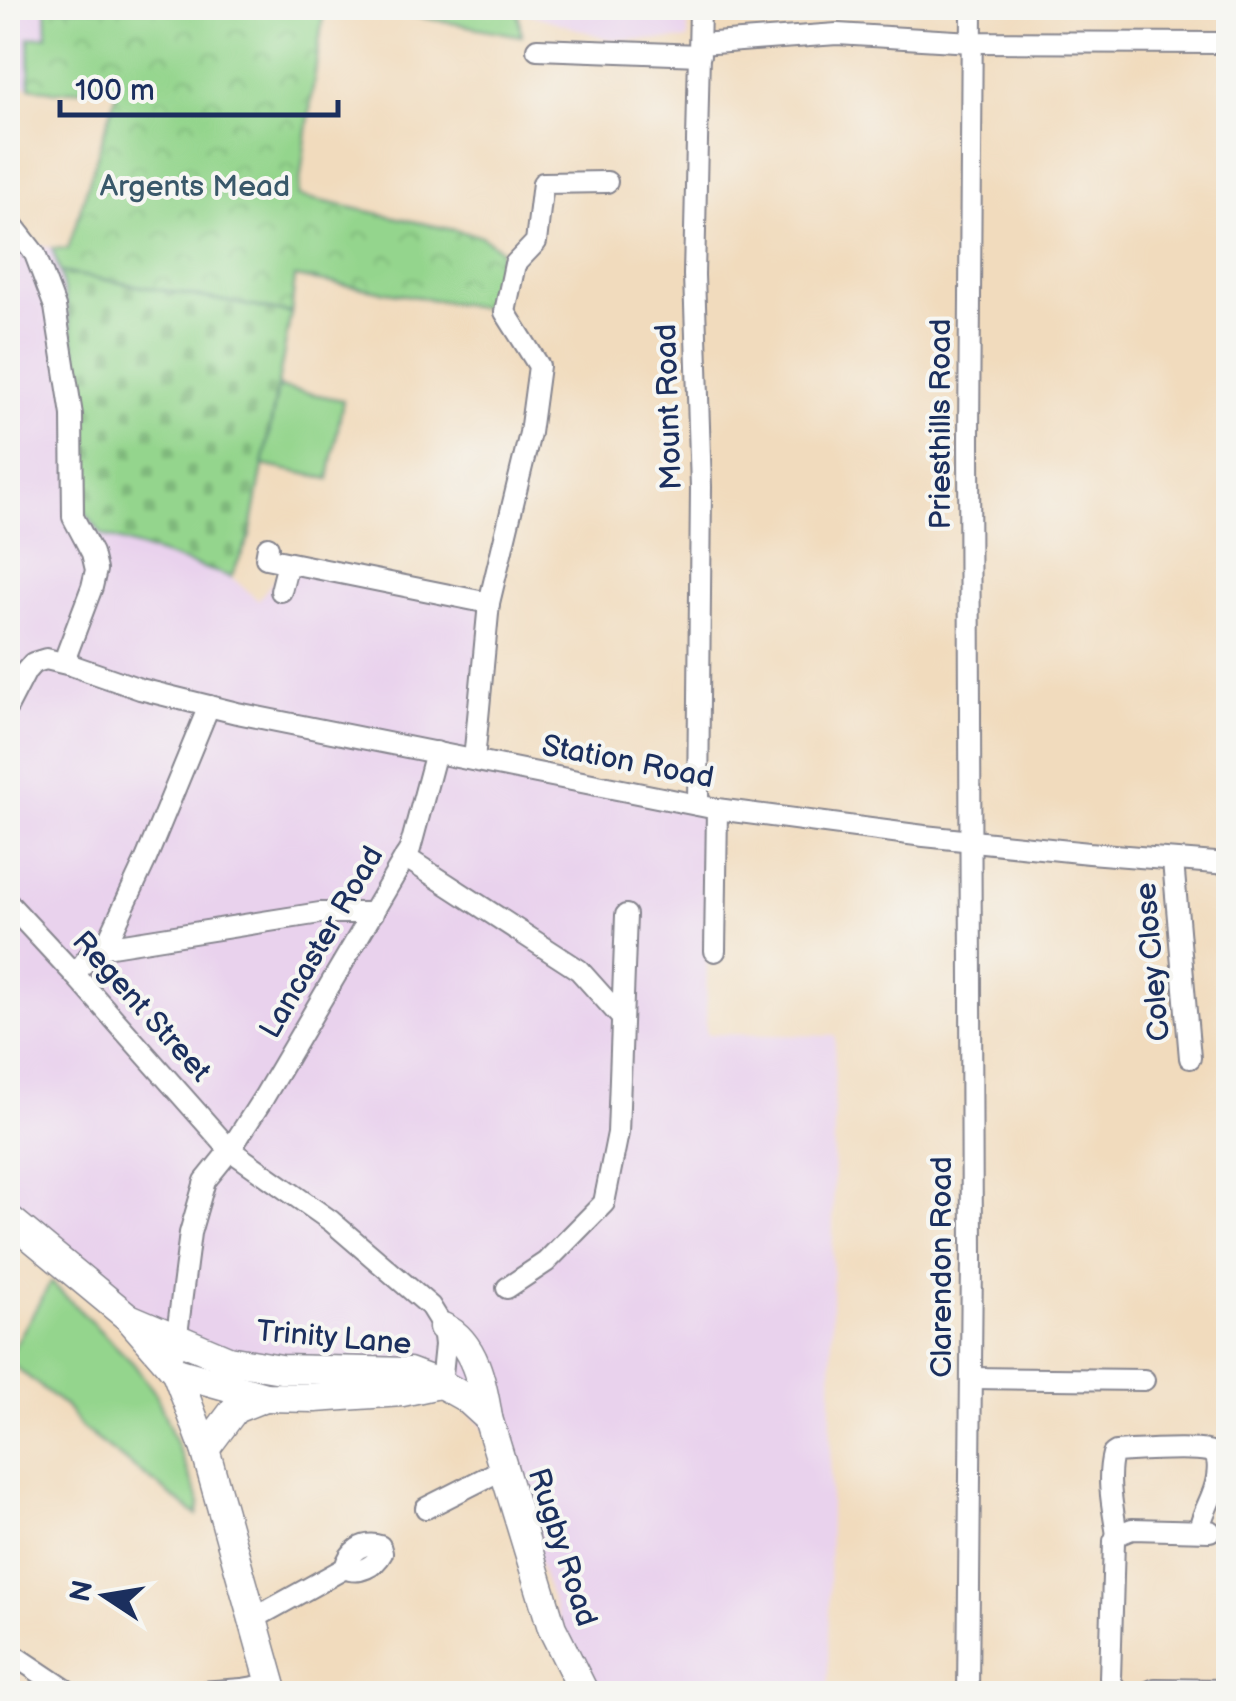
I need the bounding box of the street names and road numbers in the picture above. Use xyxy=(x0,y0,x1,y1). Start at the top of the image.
street label: Priesthills Road xyxy=(923,318,959,530)
street label: Mount Road xyxy=(648,323,690,491)
street label: Station Road xyxy=(539,728,717,796)
street label: Lancaster Road xyxy=(252,840,391,1045)
street label: Coley Close xyxy=(1128,881,1178,1043)
street label: Regent Street xyxy=(64,924,218,1089)
street label: Clarendon Road xyxy=(924,1156,960,1378)
street label: Trinity Lane xyxy=(255,1313,413,1363)
street label: Rugby Road xyxy=(520,1464,605,1631)

